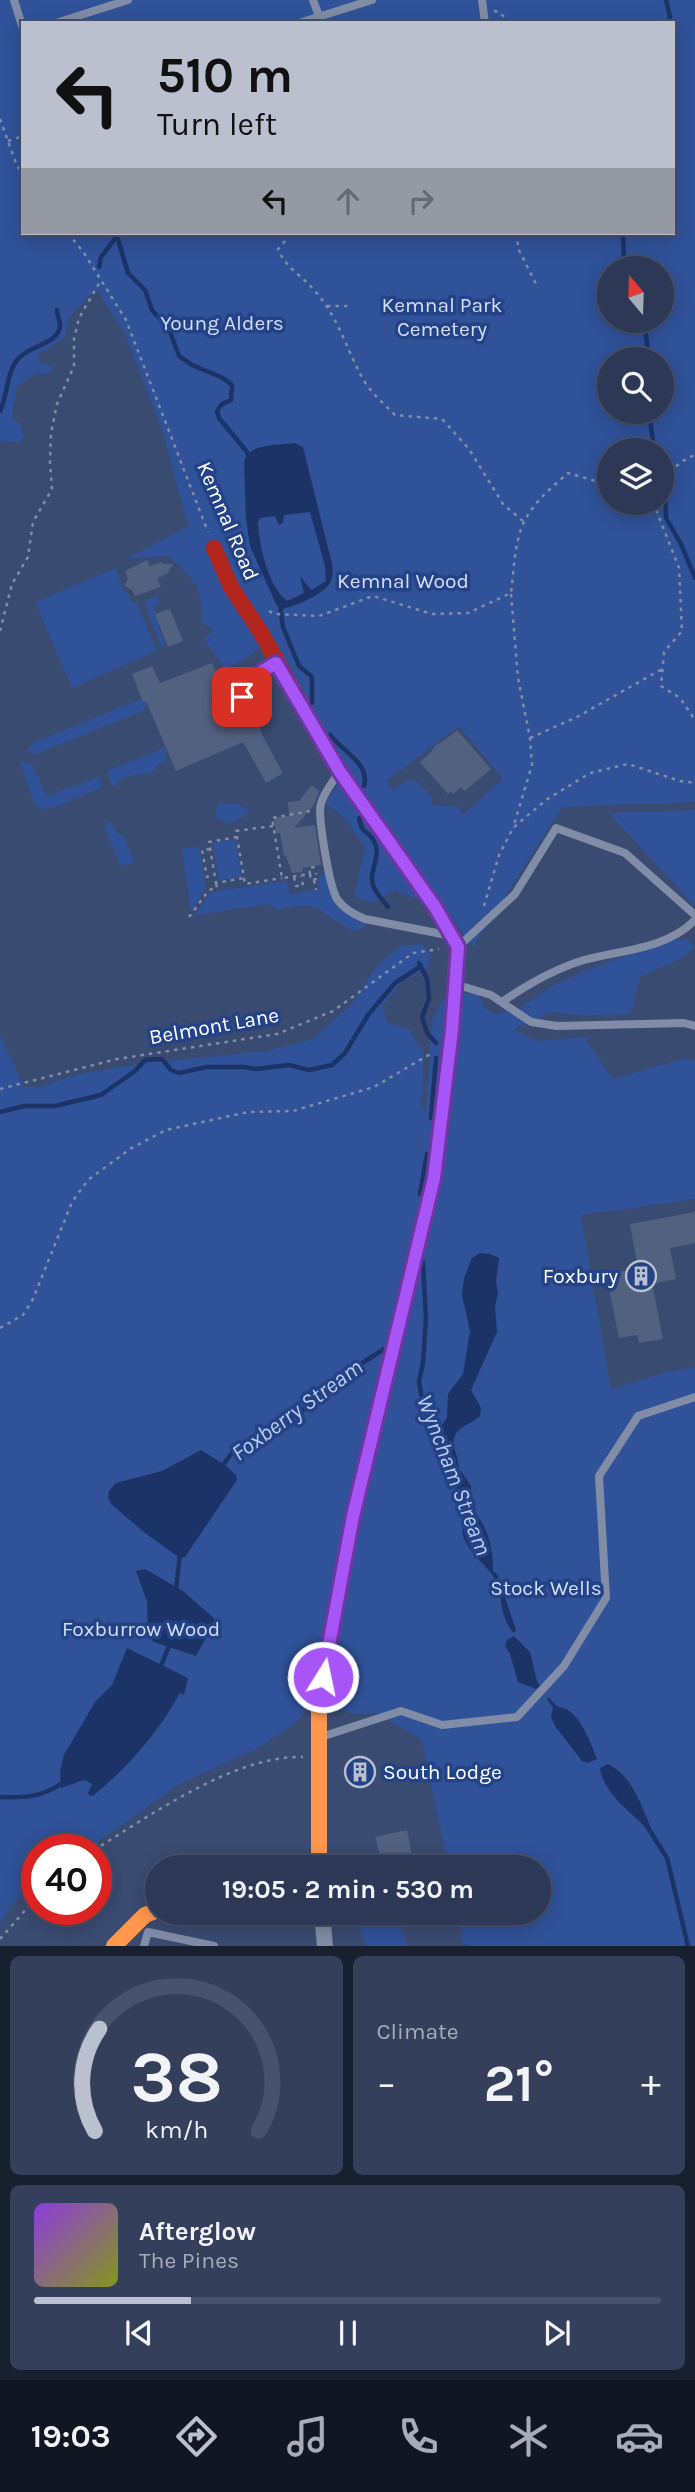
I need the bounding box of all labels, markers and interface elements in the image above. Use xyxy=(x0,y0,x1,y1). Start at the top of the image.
text: 510 m xyxy=(157,47,293,104)
icon: left xyxy=(42,49,133,140)
text: Turn left xyxy=(157,106,277,143)
icon: left xyxy=(256,182,294,220)
icon: ahead xyxy=(329,182,367,220)
icon: right xyxy=(402,182,440,220)
north arrow xyxy=(597,256,674,332)
map controls xyxy=(597,256,674,515)
park label: Kemnal Park Cemetery xyxy=(382,293,503,341)
park label: Young Alders xyxy=(160,311,284,335)
button: search xyxy=(597,347,674,424)
button: layers xyxy=(597,438,674,515)
street label: Kemnal Road xyxy=(192,458,264,584)
park label: Kemnal Wood xyxy=(337,569,469,593)
pin xyxy=(212,667,272,727)
icon: arrive xyxy=(223,678,261,716)
street label: Belmont Lane xyxy=(147,1003,281,1049)
building icon: Foxbury xyxy=(624,1259,658,1293)
place label: Foxbury xyxy=(543,1264,618,1288)
water label: Foxberry Stream xyxy=(226,1353,368,1467)
water label: Wyncham Stream xyxy=(411,1391,497,1559)
park label: Stock Wells xyxy=(490,1576,602,1600)
park label: Foxburrow Wood xyxy=(62,1617,220,1641)
position arrow xyxy=(286,1640,360,1714)
building icon: South Lodge xyxy=(343,1755,377,1789)
place label: South Lodge xyxy=(383,1760,502,1784)
speed limit sign: 40 xyxy=(21,1834,112,1925)
text: 19:05 · 2 min · 530 m xyxy=(222,1874,474,1905)
text: Climate xyxy=(377,2018,459,2045)
text: 38 xyxy=(130,2035,222,2120)
text: 21° xyxy=(484,2053,554,2114)
text: − xyxy=(377,2061,396,2106)
text: + xyxy=(641,2061,661,2106)
text: km/h xyxy=(145,2115,208,2144)
text: Afterglow xyxy=(139,2216,256,2247)
text: The Pines xyxy=(139,2247,239,2274)
icon: previous xyxy=(120,2314,158,2352)
icon: pause xyxy=(329,2314,367,2352)
icon: next xyxy=(538,2314,576,2352)
icon: directions xyxy=(172,2412,221,2461)
icon: music xyxy=(283,2412,332,2461)
icon: phone xyxy=(394,2412,443,2461)
icon: climate xyxy=(504,2412,553,2461)
icon: car xyxy=(615,2412,664,2461)
text: 19:03 xyxy=(31,2418,111,2455)

